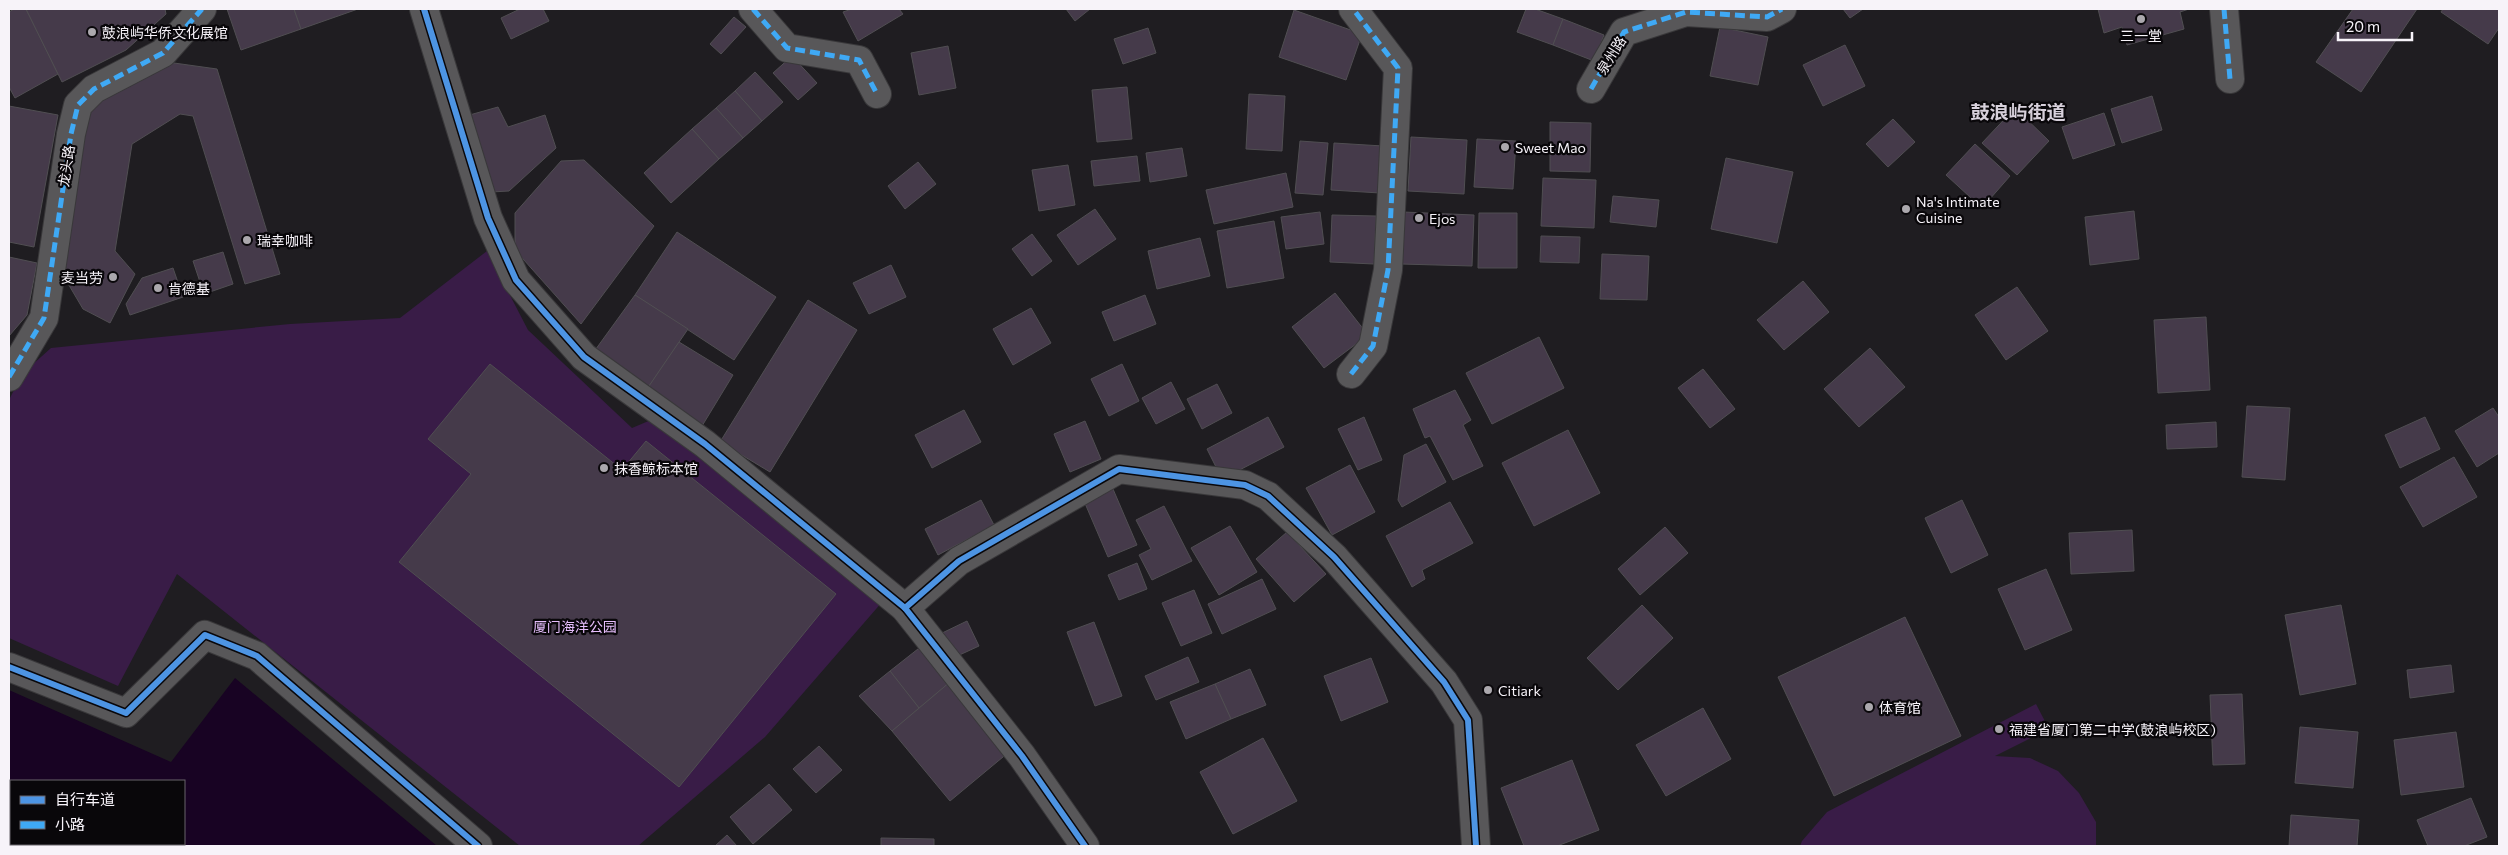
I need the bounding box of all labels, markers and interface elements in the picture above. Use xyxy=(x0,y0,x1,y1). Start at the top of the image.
scale bar xyxy=(2338,10,2412,42)
marker: 三一堂 xyxy=(2135,13,2147,25)
text: 20 m xyxy=(2346,17,2380,35)
place label: 鼓浪屿华侨文化展馆 xyxy=(102,24,228,41)
marker: 鼓浪屿华侨文化展馆 xyxy=(86,26,98,38)
place label: 三一堂 xyxy=(2120,27,2162,44)
street label: 泉州路 xyxy=(1593,33,1629,77)
district label: 鼓浪屿街道 xyxy=(1970,100,2066,123)
place label: Sweet Mao xyxy=(1515,139,1586,156)
marker: Sweet Mao xyxy=(1499,141,1511,153)
street label: 龙头路 xyxy=(55,144,77,188)
place label: Na's Intimate Cuisine xyxy=(1916,193,2000,226)
marker: Na's Intimate Cuisine xyxy=(1900,203,1912,215)
place label: Ejos xyxy=(1429,210,1455,227)
marker: Ejos xyxy=(1413,212,1425,224)
place label: 瑞幸咖啡 xyxy=(257,232,313,249)
marker: 瑞幸咖啡 xyxy=(241,234,253,246)
place label: 麦当劳 xyxy=(61,269,103,286)
marker: 麦当劳 xyxy=(107,271,119,283)
place label: 肯德基 xyxy=(168,280,210,297)
marker: 肯德基 xyxy=(152,282,164,294)
place label: 抹香鲸标本馆 xyxy=(614,460,698,477)
marker: 抹香鲸标本馆 xyxy=(598,462,610,474)
park label: 厦门海洋公园 xyxy=(533,618,617,635)
place label: Citiark xyxy=(1498,682,1541,699)
marker: Citiark xyxy=(1482,684,1494,696)
place label: 体育馆 xyxy=(1879,699,1921,716)
marker: 体育馆 xyxy=(1863,701,1875,713)
place label: 福建省厦门第二中学(鼓浪屿校区) xyxy=(2009,721,2216,738)
marker: 福建省厦门第二中学(鼓浪屿校区) xyxy=(1993,723,2005,735)
legend xyxy=(10,780,185,845)
text: 自行车道 xyxy=(55,790,115,808)
text: 小路 xyxy=(55,815,85,833)

